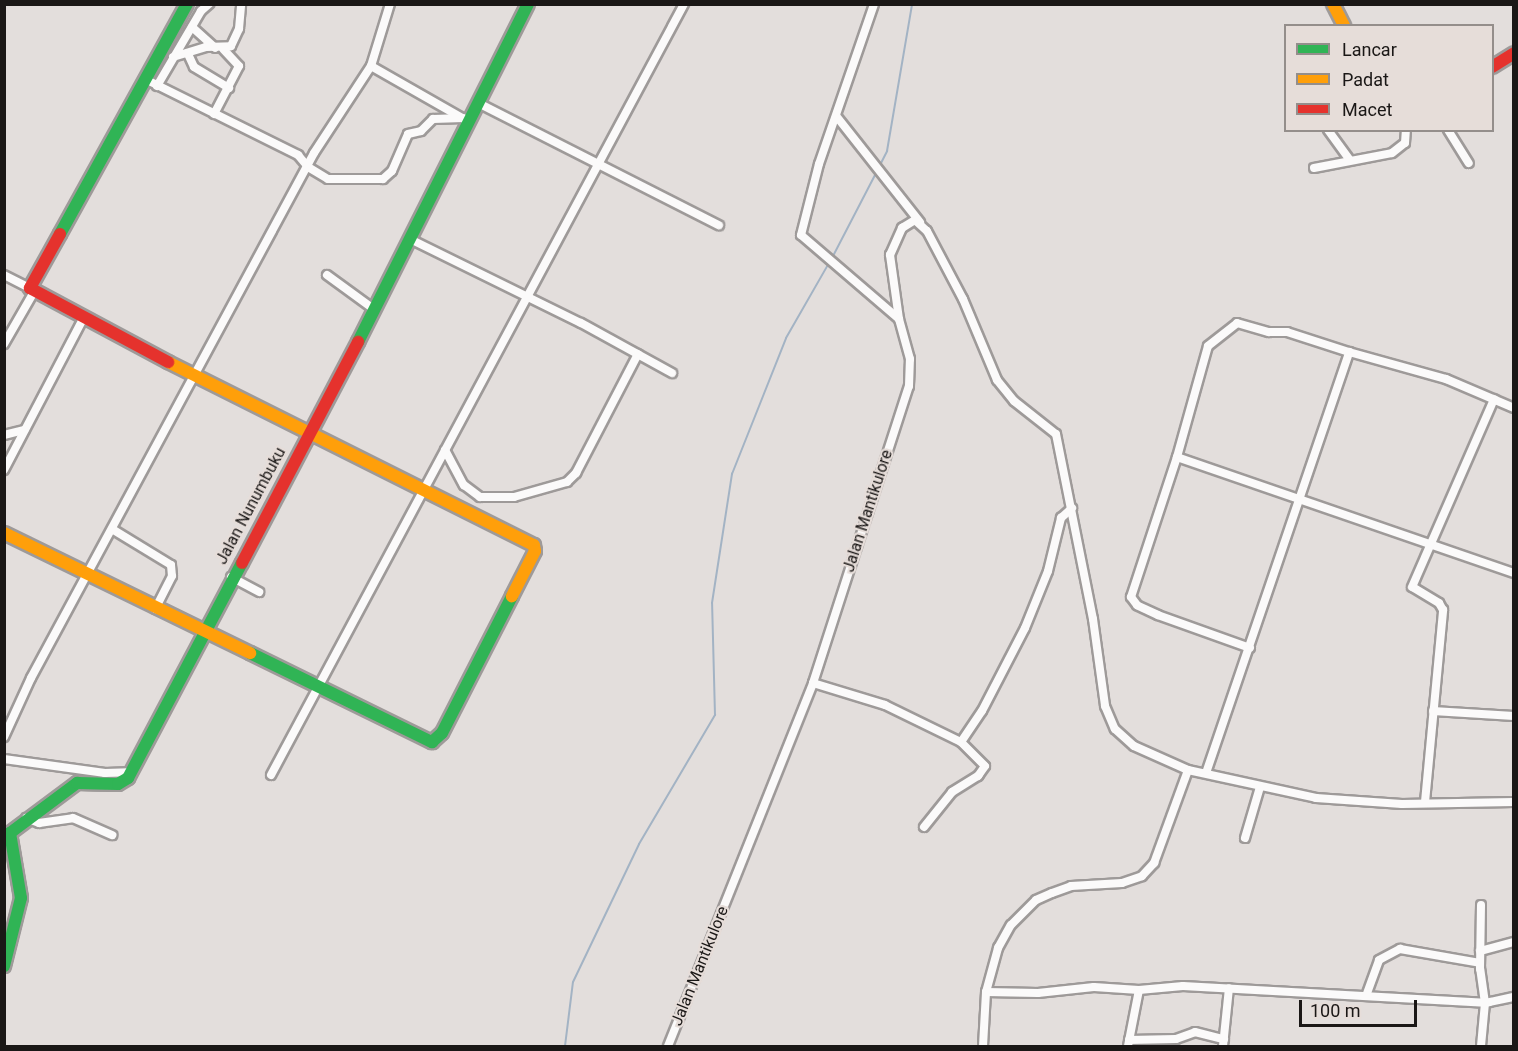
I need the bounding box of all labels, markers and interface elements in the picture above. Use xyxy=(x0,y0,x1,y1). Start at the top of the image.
legend xyxy=(1284,24,1494,132)
text: Lancar xyxy=(1342,39,1397,60)
text: Padat xyxy=(1342,69,1389,90)
text: Macet xyxy=(1342,99,1392,120)
street label: Jalan Nunumbuku xyxy=(212,444,290,568)
street label: Jalan Mantikulore xyxy=(839,448,897,574)
street label: Jalan Mantikulore xyxy=(667,903,733,1029)
scale bar xyxy=(1302,988,1420,1026)
text: 100 m xyxy=(1310,1000,1361,1021)

